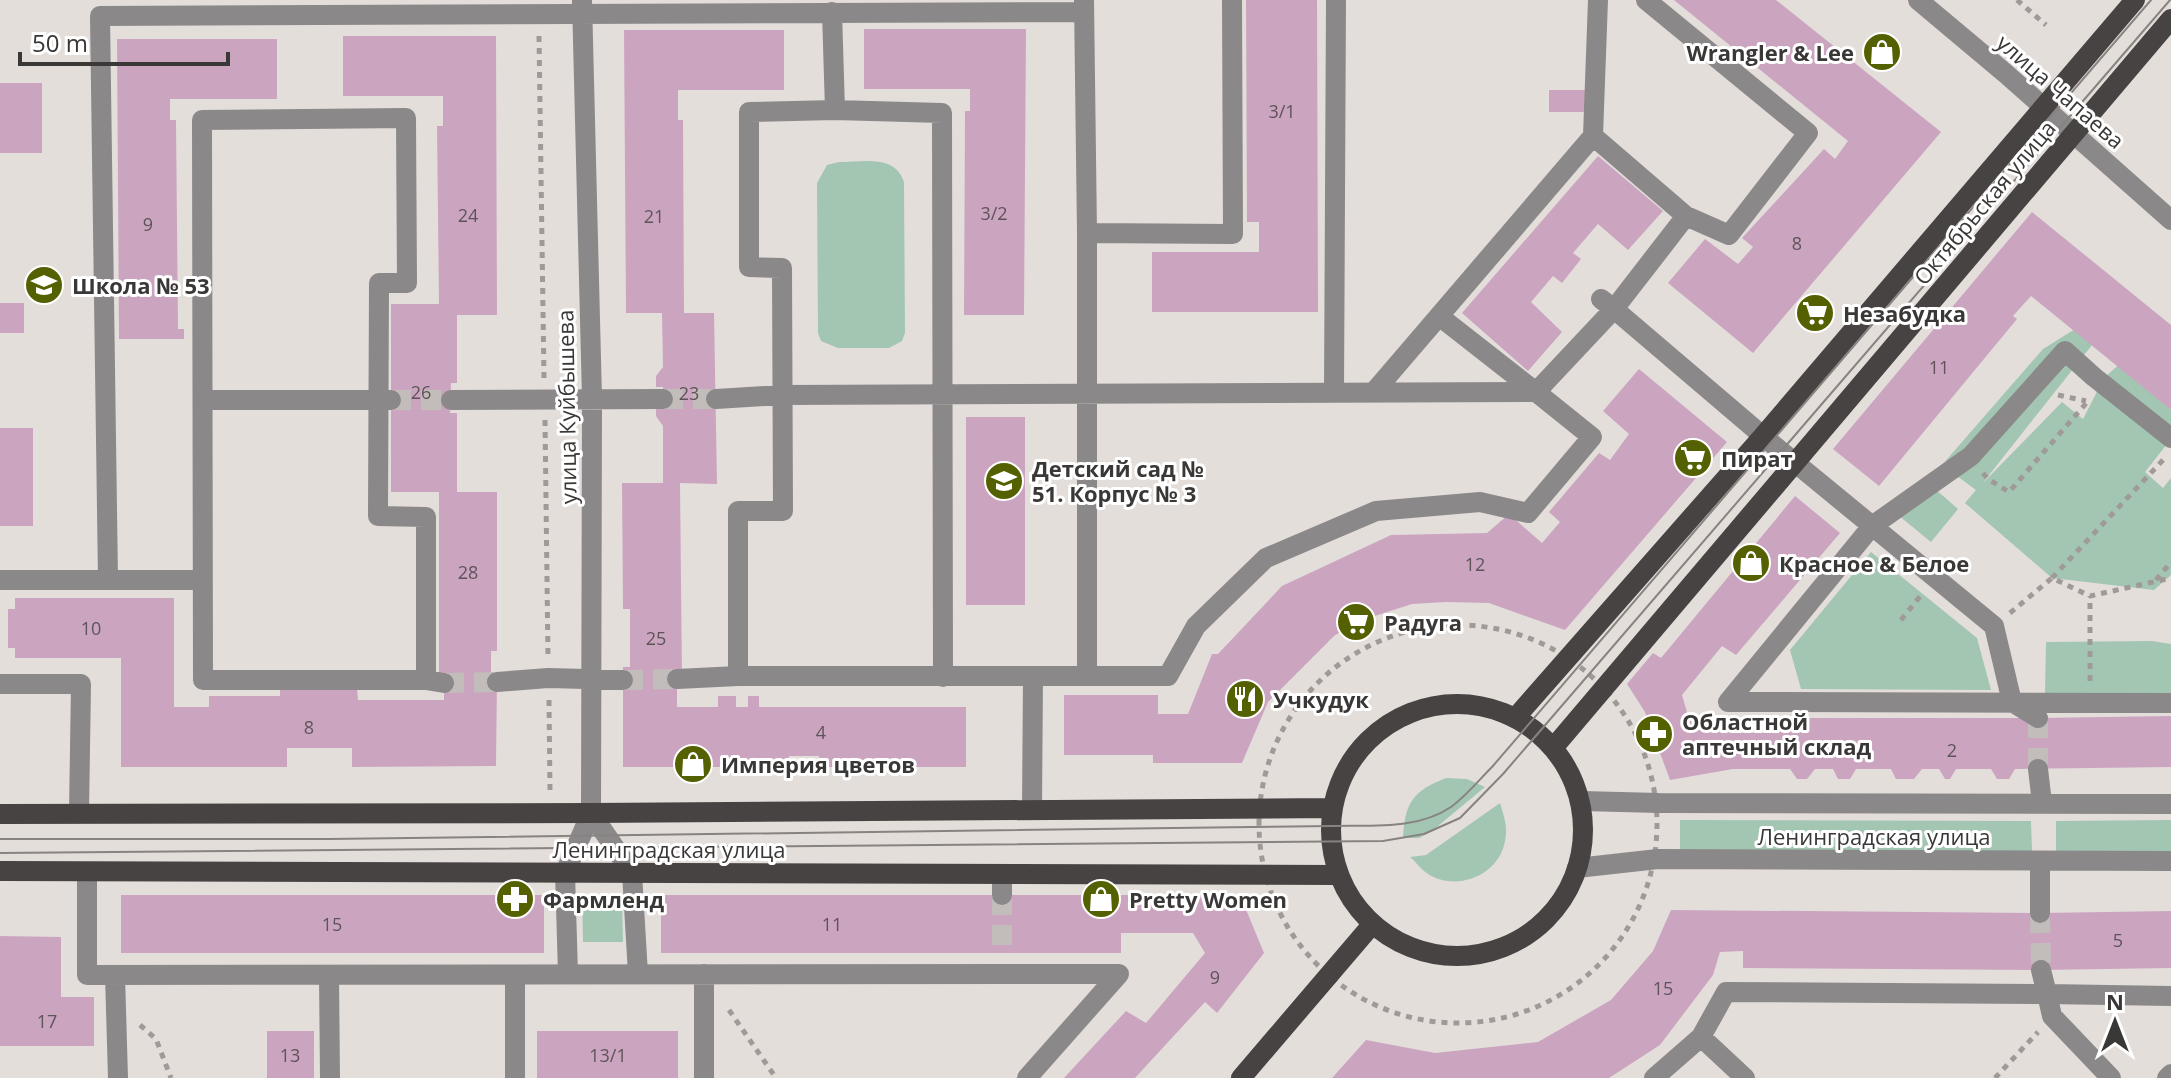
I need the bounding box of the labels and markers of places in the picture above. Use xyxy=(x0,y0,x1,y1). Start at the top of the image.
shop icon: Wrangler & Lee xyxy=(1861,31,1903,73)
place label: Wrangler & Lee xyxy=(1687,37,1854,67)
school or university icon: Школа № 53 xyxy=(23,264,65,306)
place label: Школа № 53 xyxy=(72,270,210,300)
supermarket icon: Незабудка xyxy=(1794,292,1836,334)
place label: Незабудка xyxy=(1843,298,1966,328)
supermarket icon: Пират xyxy=(1672,437,1714,479)
place label: Пират xyxy=(1721,443,1793,473)
place label: Детский сад № 51. Корпус № 3 xyxy=(1032,453,1204,508)
school or university icon: Детский сад № 51. Корпус № 3 xyxy=(983,460,1025,502)
shop icon: Красное & Белое xyxy=(1730,542,1772,584)
place label: Красное & Белое xyxy=(1779,548,1969,578)
supermarket icon: Радуга xyxy=(1335,601,1377,643)
place label: Радуга xyxy=(1384,607,1462,637)
restaurant icon: Учкудук xyxy=(1224,678,1266,720)
place label: Учкудук xyxy=(1273,684,1369,714)
place label: Областной аптечный склад xyxy=(1682,706,1871,761)
pharmacy icon: Областной аптечный склад xyxy=(1633,713,1675,755)
shop icon: Империя цветов xyxy=(672,743,714,785)
place label: Империя цветов xyxy=(721,749,915,779)
pharmacy icon: Фармленд xyxy=(494,878,536,920)
shop icon: Pretty Women xyxy=(1080,878,1122,920)
place label: Фармленд xyxy=(543,884,664,914)
place label: Pretty Women xyxy=(1129,884,1287,914)

